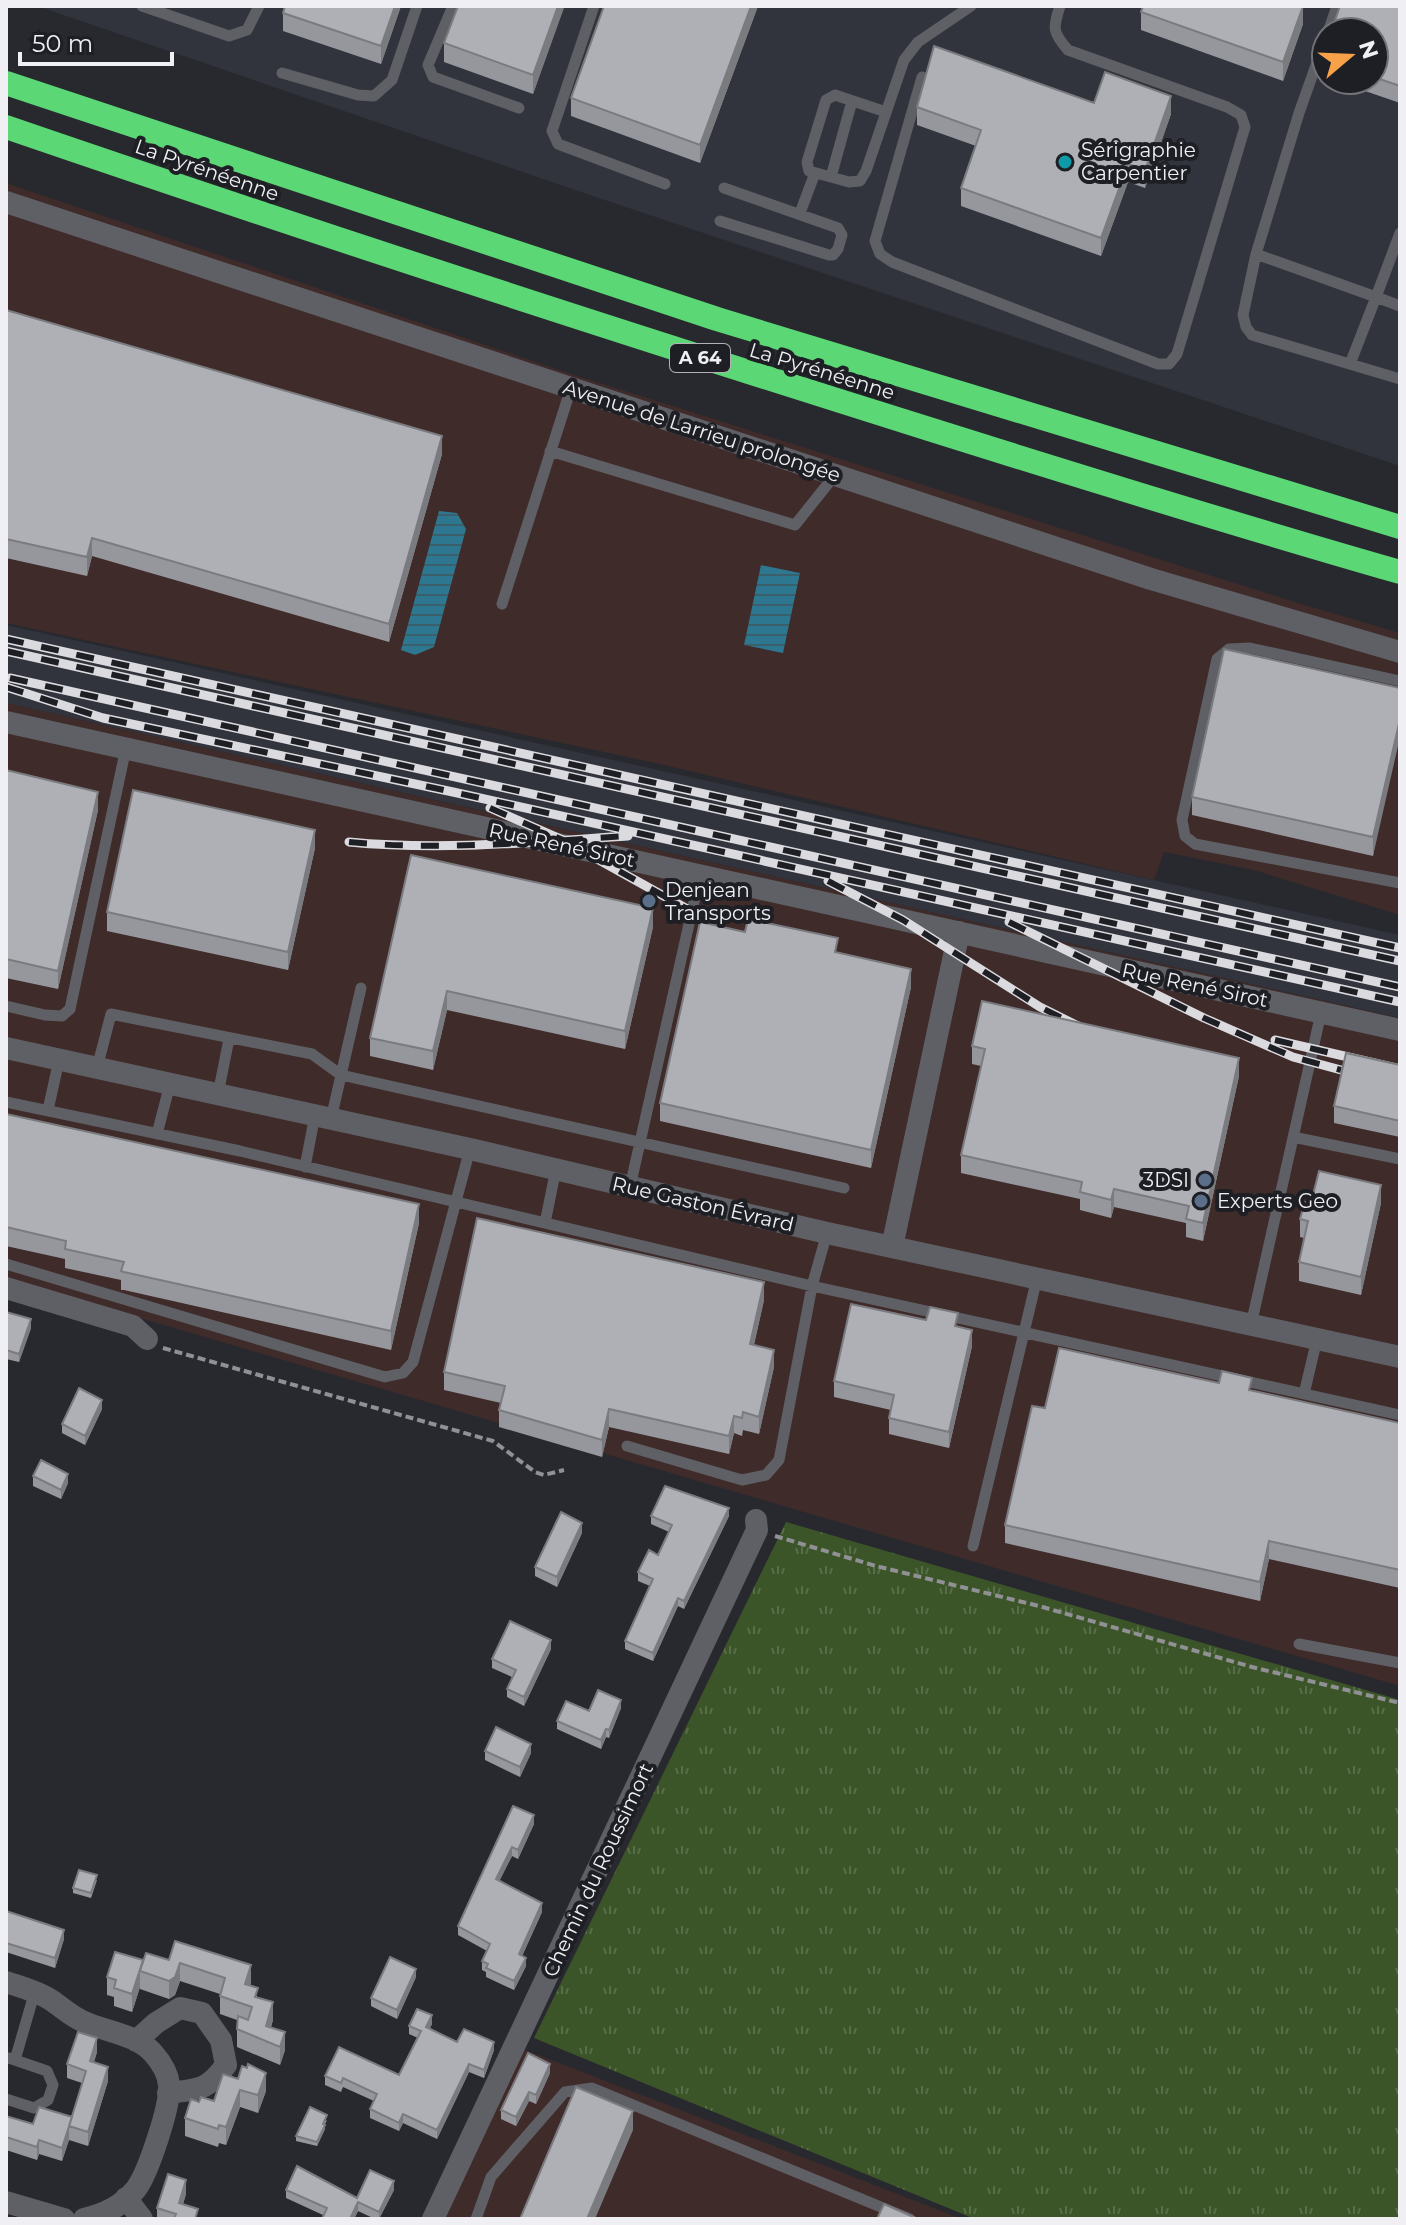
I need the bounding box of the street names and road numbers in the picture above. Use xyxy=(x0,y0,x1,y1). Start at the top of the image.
street label: La Pyrénéenne xyxy=(132,134,282,206)
street label: La Pyrénéenne xyxy=(746,337,898,405)
road number: A 64 xyxy=(670,344,730,372)
street label: Avenue de Larrieu prolongée xyxy=(560,375,844,487)
street label: Rue René Sirot xyxy=(487,818,637,872)
street label: Rue René Sirot xyxy=(1120,958,1270,1012)
street label: Rue Gaston Évrard xyxy=(610,1171,796,1237)
street label: Chemin du Roussimort xyxy=(538,1759,658,1981)

